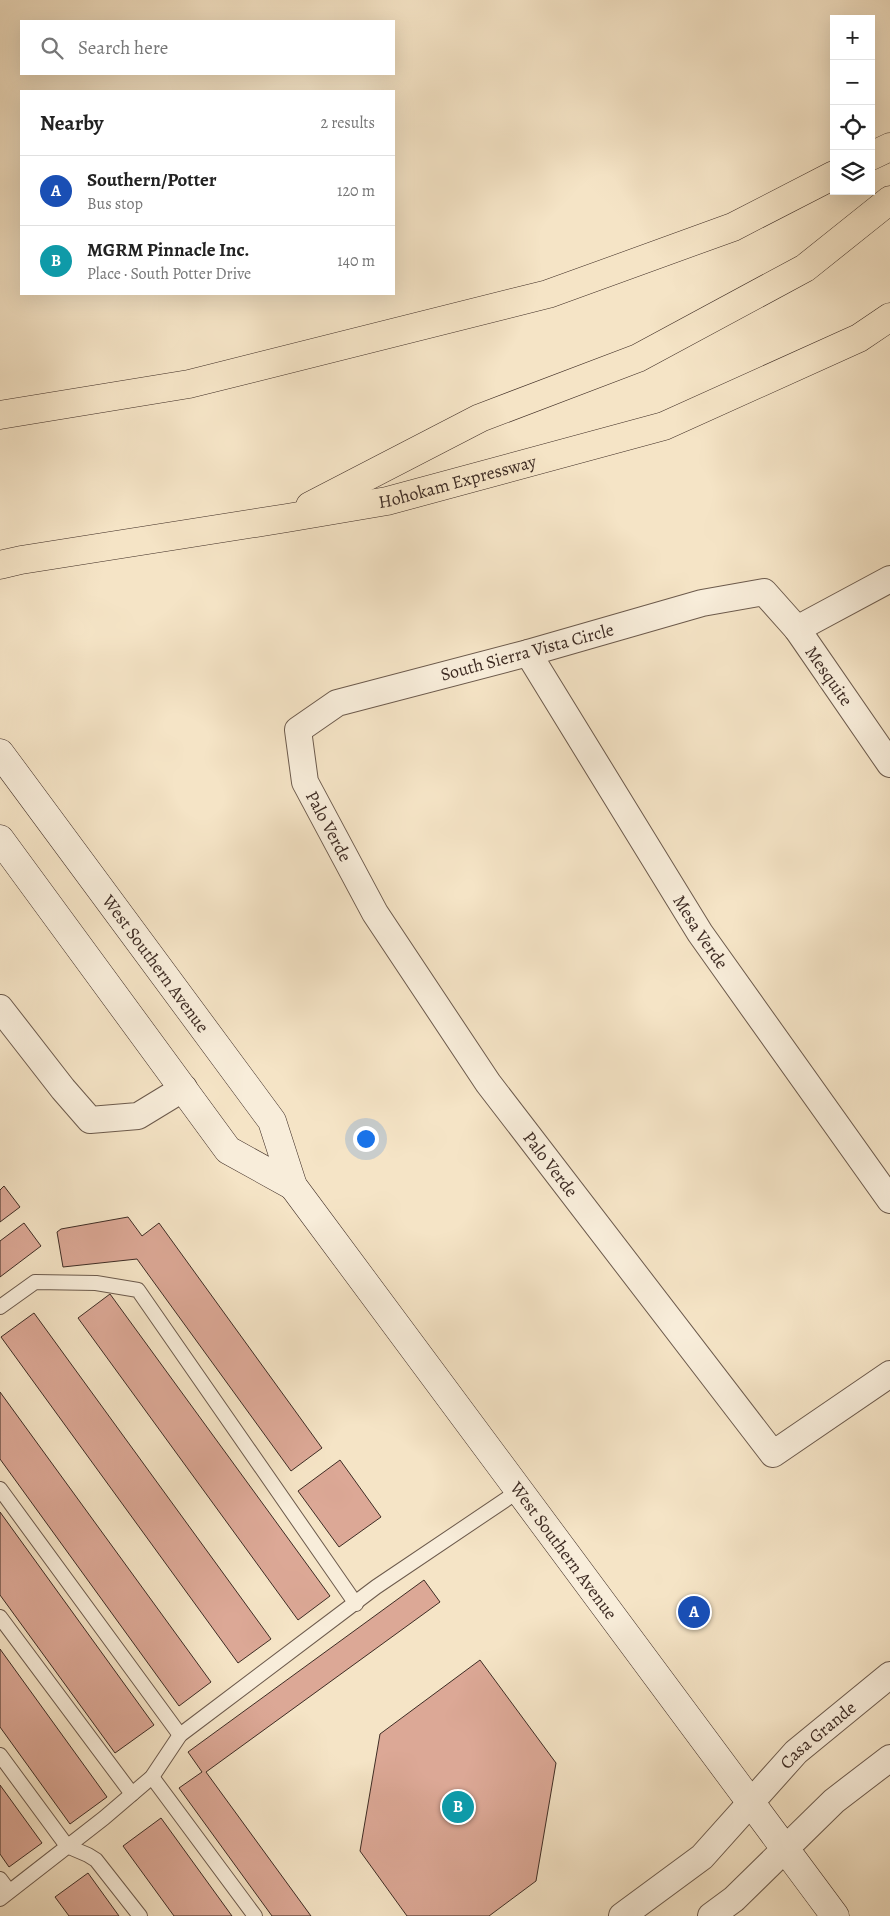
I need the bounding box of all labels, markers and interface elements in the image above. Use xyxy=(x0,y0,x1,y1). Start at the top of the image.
map controls xyxy=(830,15,875,195)
button: + xyxy=(830,15,875,60)
search box xyxy=(20,20,395,75)
icon: search xyxy=(38,34,66,62)
text: Search here xyxy=(78,35,168,61)
button: − xyxy=(830,60,875,105)
button: locate xyxy=(830,105,875,150)
text: Nearby xyxy=(40,109,103,137)
text: 2 results xyxy=(320,112,375,134)
button: layers xyxy=(830,150,875,195)
text: Southern/Potter xyxy=(87,167,217,193)
text: A xyxy=(51,180,61,202)
text: 120 m xyxy=(337,180,375,202)
text: Bus stop xyxy=(87,193,143,215)
text: MGRM Pinnacle Inc. xyxy=(87,237,249,263)
text: B xyxy=(51,250,61,272)
text: 140 m xyxy=(337,250,375,272)
text: Place · South Potter Drive xyxy=(87,263,251,285)
street label: Hohokam Expressway xyxy=(376,449,540,514)
street label: South Sierra Vista Circle xyxy=(438,617,616,687)
street label: Mesquite xyxy=(800,641,858,711)
street label: Palo Verde xyxy=(300,787,357,866)
street label: West Southern Avenue xyxy=(96,889,215,1038)
street label: Mesa Verde xyxy=(667,890,734,974)
your location xyxy=(353,1126,379,1152)
street label: Palo Verde xyxy=(517,1126,583,1202)
street label: West Southern Avenue xyxy=(504,1476,623,1624)
pin: A xyxy=(678,1593,710,1631)
street label: Casa Grande xyxy=(774,1696,861,1774)
pin: B xyxy=(442,1788,474,1826)

